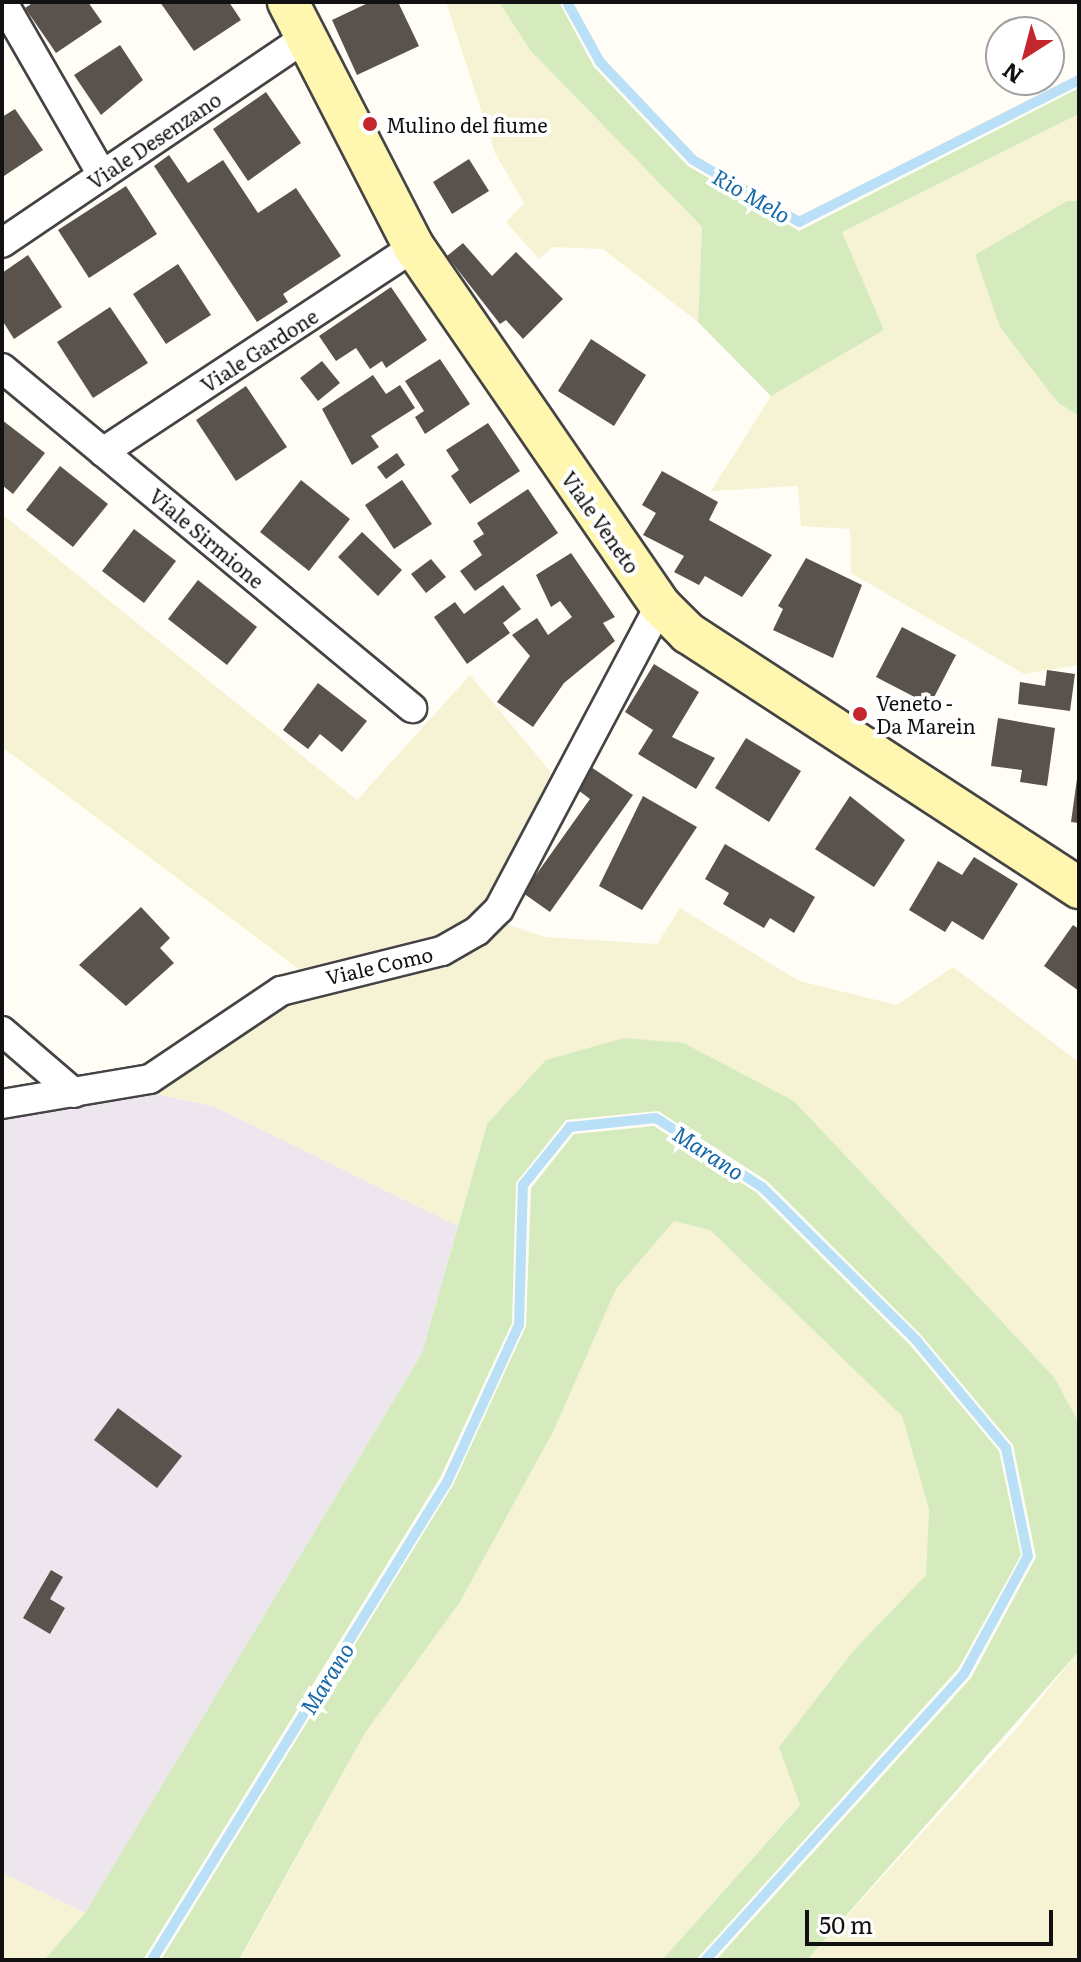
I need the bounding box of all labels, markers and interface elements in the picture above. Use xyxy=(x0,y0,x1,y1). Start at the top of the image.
north arrow xyxy=(985,16,1065,96)
text: N xyxy=(995,55,1029,93)
street label: Viale Desenzano xyxy=(83,86,225,194)
place label: Mulino del fiume xyxy=(386,112,548,136)
marker: Mulino del fiume xyxy=(361,115,379,133)
water label: Rio Melo xyxy=(708,162,796,228)
street label: Viale Gardone xyxy=(196,303,322,397)
street label: Viale Veneto xyxy=(557,467,645,577)
street label: Viale Sirmione xyxy=(145,483,269,593)
place label: Veneto - Da Marein xyxy=(876,690,976,737)
marker: Veneto - Da Marein xyxy=(851,705,869,723)
street label: Viale Como xyxy=(323,941,435,989)
water label: Marano xyxy=(669,1119,749,1185)
water label: Marano xyxy=(294,1637,358,1719)
scale bar xyxy=(809,1894,1057,1944)
text: 50 m xyxy=(819,1906,873,1941)

